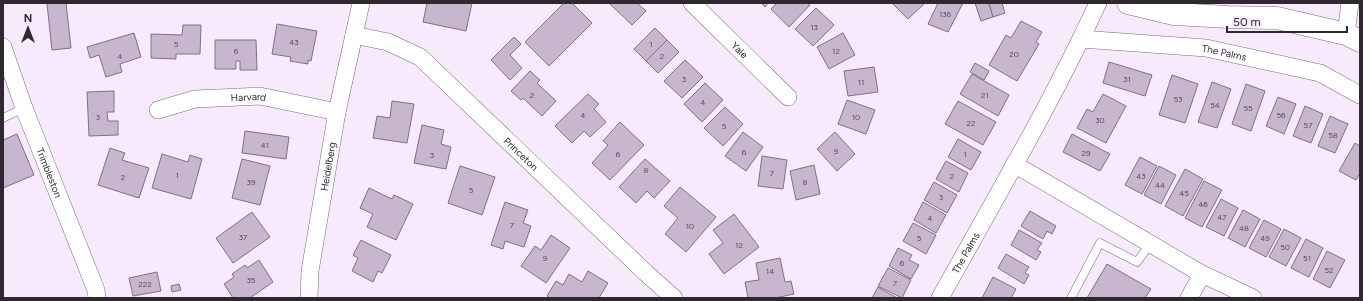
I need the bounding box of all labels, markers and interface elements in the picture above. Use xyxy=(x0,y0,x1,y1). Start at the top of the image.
north arrow xyxy=(8,8,48,48)
scale bar xyxy=(1227,8,1347,34)
house number: 136 xyxy=(939,9,952,19)
text: N xyxy=(24,12,32,25)
text: 50 m xyxy=(1233,15,1261,29)
house number: 13 xyxy=(810,22,818,32)
house number: 43 xyxy=(289,37,299,47)
house number: 5 xyxy=(174,39,179,49)
house number: 1 xyxy=(649,39,653,49)
street label: Yale xyxy=(728,39,751,62)
street label: The Palms xyxy=(1202,42,1248,64)
house number: 6 xyxy=(234,46,239,56)
house number: 12 xyxy=(832,46,840,56)
house number: 20 xyxy=(1009,49,1019,59)
house number: 4 xyxy=(118,51,123,61)
house number: 2 xyxy=(660,51,664,61)
house number: 3 xyxy=(682,74,686,84)
house number: 31 xyxy=(1123,74,1131,84)
house number: 11 xyxy=(858,77,864,87)
street label: Harvard xyxy=(230,90,267,104)
house number: 2 xyxy=(530,90,534,100)
house number: 21 xyxy=(981,90,989,100)
house number: 53 xyxy=(1174,94,1182,104)
house number: 4 xyxy=(701,97,706,107)
house number: 54 xyxy=(1210,100,1220,110)
house number: 55 xyxy=(1243,103,1253,113)
house number: 4 xyxy=(581,110,586,120)
house number: 56 xyxy=(1276,110,1286,120)
house number: 3 xyxy=(96,112,100,122)
house number: 10 xyxy=(852,112,860,122)
house number: 30 xyxy=(1095,115,1105,125)
house number: 22 xyxy=(967,118,975,128)
house number: 57 xyxy=(1304,120,1313,130)
house number: 5 xyxy=(722,121,727,131)
house number: 58 xyxy=(1328,130,1338,140)
street label: Princeton xyxy=(501,134,541,174)
house number: 41 xyxy=(261,140,269,150)
street label: Heidelberg xyxy=(318,141,339,192)
street label: Trimbleston xyxy=(33,146,65,200)
house number: 9 xyxy=(834,146,839,156)
house number: 6 xyxy=(742,147,747,157)
house number: 29 xyxy=(1082,148,1091,158)
house number: 6 xyxy=(616,149,621,159)
house number: 1 xyxy=(963,149,967,159)
house number: 3 xyxy=(430,150,434,160)
house number: 8 xyxy=(644,165,649,175)
house number: 7 xyxy=(770,168,775,178)
house number: 1 xyxy=(175,170,179,180)
house number: 2 xyxy=(950,171,954,181)
house number: 43 xyxy=(1136,171,1146,181)
house number: 2 xyxy=(121,172,125,182)
house number: 39 xyxy=(247,177,256,187)
house number: 8 xyxy=(803,177,808,187)
house number: 44 xyxy=(1155,180,1165,190)
house number: 5 xyxy=(469,185,474,195)
house number: 45 xyxy=(1179,188,1189,198)
house number: 3 xyxy=(939,192,943,202)
house number: 46 xyxy=(1198,199,1208,209)
house number: 47 xyxy=(1217,212,1227,222)
house number: 4 xyxy=(928,213,933,223)
house number: 7 xyxy=(510,220,515,230)
house number: 10 xyxy=(686,221,694,231)
house number: 48 xyxy=(1239,223,1249,233)
street label: The Palms xyxy=(949,230,983,276)
house number: 37 xyxy=(239,232,248,242)
house number: 5 xyxy=(917,233,922,243)
house number: 49 xyxy=(1260,233,1270,243)
house number: 12 xyxy=(735,240,743,250)
house number: 50 xyxy=(1280,242,1290,252)
house number: 9 xyxy=(543,253,548,263)
house number: 51 xyxy=(1303,253,1311,263)
house number: 6 xyxy=(900,258,905,268)
house number: 52 xyxy=(1324,265,1334,275)
house number: 14 xyxy=(766,266,774,276)
house number: 35 xyxy=(247,275,256,285)
house number: 7 xyxy=(893,278,898,288)
house number: 222 xyxy=(138,279,152,289)

